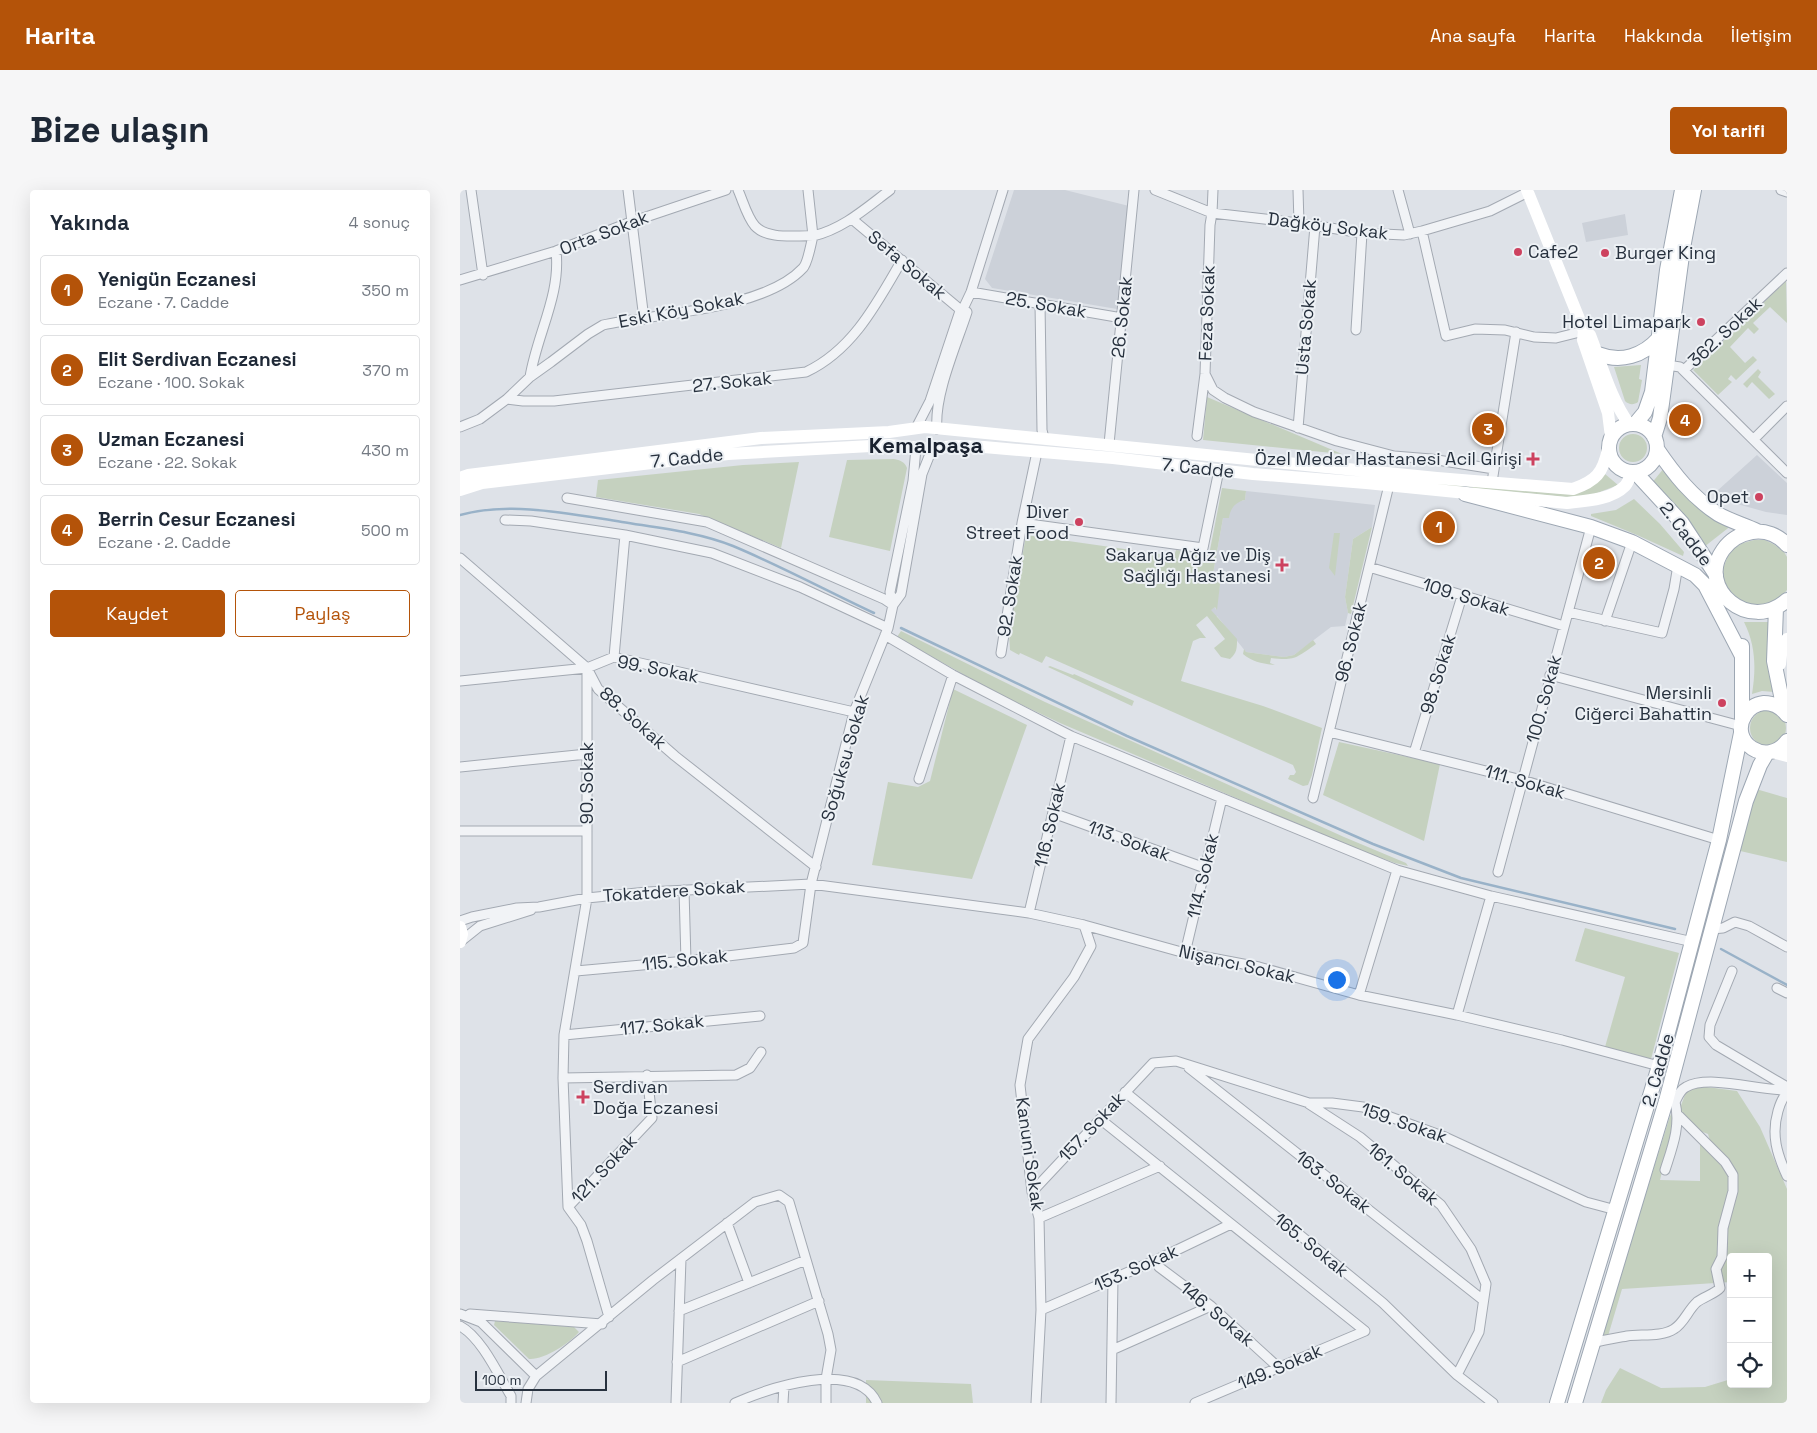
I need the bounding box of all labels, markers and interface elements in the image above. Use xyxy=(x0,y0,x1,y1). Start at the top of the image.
text: Harita xyxy=(25,20,95,51)
text: Ana sayfa xyxy=(1430,24,1516,47)
text: Harita xyxy=(1544,24,1596,47)
text: Hakkında xyxy=(1624,24,1703,47)
text: İletişim xyxy=(1731,24,1792,47)
button: Yol tarifi xyxy=(1670,107,1787,154)
text: Bize ulaşın xyxy=(30,108,210,152)
street label: Orta Sokak xyxy=(556,205,652,260)
street label: Dağköy Sokak xyxy=(1266,207,1390,244)
text: Yakında xyxy=(50,209,129,236)
text: 4 sonuç xyxy=(349,212,410,233)
street label: Sefa Sokak xyxy=(863,225,952,304)
place label: Cafe2 xyxy=(1528,240,1578,263)
place label: Burger King xyxy=(1615,241,1716,264)
marker: Cafe2 xyxy=(1512,246,1524,258)
marker: Burger King xyxy=(1599,247,1611,259)
street label: Feza Sokak xyxy=(1193,264,1220,361)
text: Yenigün Eczanesi xyxy=(98,267,256,292)
street label: 26. Sokak xyxy=(1106,275,1137,359)
street label: Usta Sokak xyxy=(1290,278,1321,376)
text: 1 xyxy=(63,280,71,301)
text: 350 m xyxy=(362,280,409,301)
street label: Eski Köy Sokak xyxy=(616,286,746,333)
street label: 25. Sokak xyxy=(1004,286,1089,323)
street label: 362. Sokak xyxy=(1683,291,1767,372)
text: Eczane · 7. Cadde xyxy=(98,292,229,313)
place label: Hotel Limapark xyxy=(1562,310,1691,333)
marker: Hotel Limapark xyxy=(1695,316,1707,328)
text: Elit Serdivan Eczanesi xyxy=(98,347,297,372)
text: 2 xyxy=(62,360,72,381)
text: 370 m xyxy=(362,360,409,381)
street label: 27. Sokak xyxy=(691,366,773,397)
text: Eczane · 100. Sokak xyxy=(98,372,245,393)
pin: 4 xyxy=(1669,401,1701,439)
pin: 3 xyxy=(1472,410,1504,448)
text: Uzman Eczanesi xyxy=(98,427,244,452)
district label: Kemalpaşa xyxy=(869,431,983,459)
text: 3 xyxy=(62,440,72,461)
text: 430 m xyxy=(361,440,409,461)
street label: 7. Cadde xyxy=(649,442,724,473)
place label: Özel Medar Hastanesi Acil Girişi xyxy=(1255,447,1522,470)
text: Eczane · 22. Sokak xyxy=(98,452,237,473)
street label: 7. Cadde xyxy=(1161,452,1236,483)
marker: Özel Medar Hastanesi Acil Girişi xyxy=(1526,452,1540,466)
place label: Opet xyxy=(1707,485,1749,508)
marker: Opet xyxy=(1753,491,1765,503)
street label: 2. Cadde xyxy=(1655,497,1718,571)
place label: Diver Street Food xyxy=(966,500,1069,544)
text: Berrin Cesur Eczanesi xyxy=(98,507,295,532)
pin: 1 xyxy=(1423,508,1455,546)
marker: Diver Street Food xyxy=(1073,516,1085,528)
text: 4 xyxy=(62,520,72,541)
text: 500 m xyxy=(361,520,409,541)
text: Eczane · 2. Cadde xyxy=(98,532,231,553)
place label: Sakarya Ağız ve Diş Sağlığı Hastanesi xyxy=(1105,543,1271,587)
pin: 2 xyxy=(1583,544,1615,582)
street label: 92. Sokak xyxy=(992,553,1027,638)
marker: Sakarya Ağız ve Diş Sağlığı Hastanesi xyxy=(1275,558,1289,572)
street label: 109. Sokak xyxy=(1420,572,1513,621)
button: Kaydet xyxy=(50,590,225,637)
button: Paylaş xyxy=(235,590,410,637)
street label: 96. Sokak xyxy=(1329,599,1372,685)
street label: 98. Sokak xyxy=(1414,631,1461,717)
street label: 99. Sokak xyxy=(616,649,701,688)
street label: 100. Sokak xyxy=(1521,652,1566,746)
street label: 88. Sokak xyxy=(595,681,672,754)
place label: Mersinli Ciğerci Bahattin xyxy=(1574,681,1712,725)
street label: Soğuksu Sokak xyxy=(815,691,874,824)
marker: Mersinli Ciğerci Bahattin xyxy=(1716,697,1728,709)
street label: 90. Sokak xyxy=(575,741,598,824)
street label: 111. Sokak xyxy=(1482,759,1568,804)
street label: 116. Sokak xyxy=(1029,780,1070,870)
street label: 113. Sokak xyxy=(1085,815,1174,866)
street label: 114. Sokak xyxy=(1182,831,1224,921)
street label: Tokatdere Sokak xyxy=(602,874,746,907)
street label: Nişancı Sokak xyxy=(1177,939,1298,988)
street label: 115. Sokak xyxy=(641,944,729,975)
your location xyxy=(1324,967,1350,993)
street label: 117. Sokak xyxy=(619,1009,705,1040)
street label: 2. Cadde xyxy=(1636,1031,1679,1109)
place label: Serdivan Doğa Eczanesi xyxy=(593,1075,718,1119)
street label: 157. Sokak xyxy=(1053,1087,1130,1166)
marker: Serdivan Doğa Eczanesi xyxy=(577,1091,589,1103)
street label: Kanuni Sokak xyxy=(1011,1095,1050,1213)
street label: 159. Sokak xyxy=(1358,1097,1450,1148)
street label: 121. Sokak xyxy=(566,1129,642,1208)
street label: 161. Sokak xyxy=(1363,1137,1444,1210)
street label: 163. Sokak xyxy=(1291,1145,1376,1218)
street label: 165. Sokak xyxy=(1269,1207,1354,1282)
street label: 153. Sokak xyxy=(1090,1239,1182,1296)
map controls xyxy=(1727,1253,1772,1388)
button: + xyxy=(1727,1253,1772,1298)
street label: 146. Sokak xyxy=(1175,1276,1259,1352)
button: − xyxy=(1727,1298,1772,1343)
street label: 149. Sokak xyxy=(1234,1338,1326,1395)
button: locate xyxy=(1727,1343,1772,1388)
scale bar xyxy=(475,1368,608,1391)
text: 100 m xyxy=(482,1371,521,1389)

